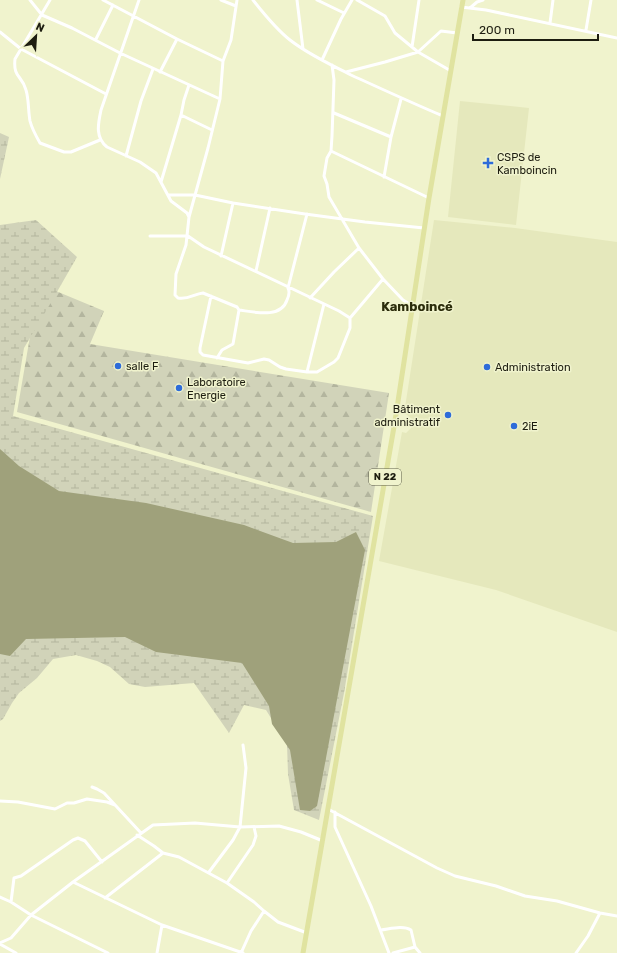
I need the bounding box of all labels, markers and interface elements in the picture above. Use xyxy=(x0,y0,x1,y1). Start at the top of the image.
north arrow xyxy=(16,16,56,56)
scale bar xyxy=(473,16,598,42)
text: N xyxy=(34,20,46,35)
text: 200 m xyxy=(479,23,515,37)
place label: CSPS de Kamboincin xyxy=(497,151,557,177)
marker: CSPS de Kamboincin xyxy=(482,157,494,169)
district label: Kamboincé xyxy=(381,299,453,314)
place label: salle F xyxy=(126,360,158,373)
marker: salle F xyxy=(113,361,123,371)
place label: Administration xyxy=(495,361,571,374)
marker: Administration xyxy=(482,362,492,372)
place label: Laboratoire Energie xyxy=(187,376,246,402)
marker: Laboratoire Energie xyxy=(174,383,184,393)
place label: Bâtiment administratif xyxy=(374,403,441,429)
marker: Bâtiment administratif xyxy=(443,410,453,420)
place label: 2iE xyxy=(522,420,538,433)
marker: 2iE xyxy=(509,421,519,431)
road number: N 22 xyxy=(369,469,401,485)

